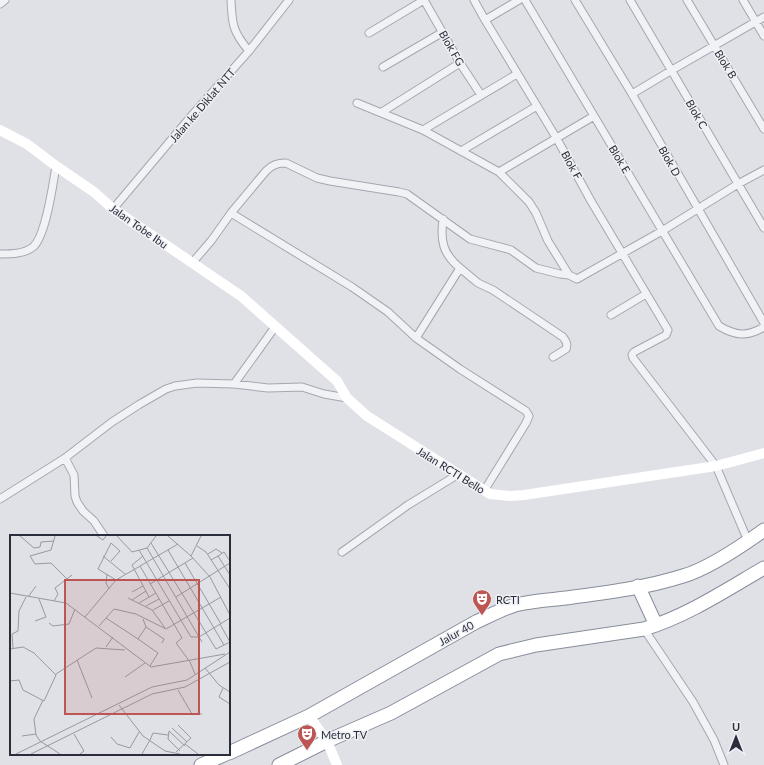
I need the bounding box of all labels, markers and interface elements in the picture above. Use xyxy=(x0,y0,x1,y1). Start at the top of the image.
street label: Blok FG xyxy=(437,28,467,68)
street label: Blok B xyxy=(712,47,740,81)
street label: Jalan ke Diklat NTT xyxy=(166,65,238,145)
street label: Blok C xyxy=(683,97,711,131)
street label: Blok E xyxy=(607,143,633,175)
street label: Blok D xyxy=(656,144,684,178)
street label: Blok F xyxy=(559,149,585,181)
street label: Jalan Tobe Ibu xyxy=(107,201,171,251)
street label: Jalan RCTI Bello xyxy=(415,444,487,496)
inset map xyxy=(10,535,230,755)
theatre icon: RCTI xyxy=(471,588,493,616)
place label: RCTI xyxy=(496,593,520,606)
street label: Jalur 40 xyxy=(436,618,476,648)
north arrow xyxy=(716,717,756,757)
text: U xyxy=(732,720,740,733)
theatre icon: Metro TV xyxy=(296,723,318,751)
place label: Metro TV xyxy=(321,728,368,741)

